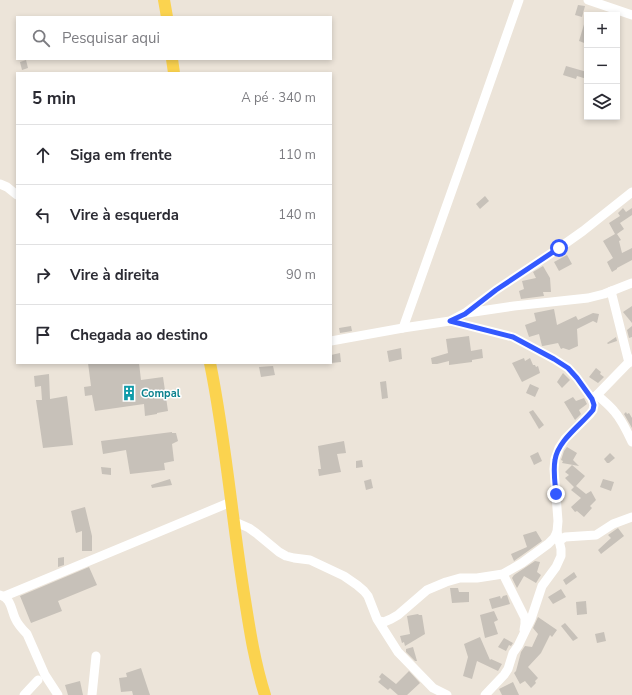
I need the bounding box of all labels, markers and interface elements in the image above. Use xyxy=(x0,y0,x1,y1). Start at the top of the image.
map controls xyxy=(584,12,620,120)
button: + xyxy=(584,12,620,48)
search box xyxy=(16,16,332,60)
icon: search xyxy=(30,27,52,49)
text: Pesquisar aqui xyxy=(62,28,160,48)
button: − xyxy=(584,48,620,84)
button: layers xyxy=(584,84,620,120)
text: 5 min xyxy=(32,87,76,110)
text: A pé · 340 m xyxy=(241,89,316,107)
icon: ahead xyxy=(32,144,54,166)
text: Siga em frente xyxy=(70,145,172,165)
text: 110 m xyxy=(278,146,316,164)
icon: left xyxy=(32,204,54,226)
text: Vire à esquerda xyxy=(70,205,179,225)
text: 140 m xyxy=(278,206,316,224)
route start xyxy=(550,239,568,257)
icon: right xyxy=(32,264,54,286)
text: Vire à direita xyxy=(70,265,159,285)
text: 90 m xyxy=(286,266,316,284)
icon: arrive xyxy=(32,324,54,346)
text: Chegada ao destino xyxy=(70,325,208,345)
building icon: Compal xyxy=(120,384,138,402)
place label: Compal xyxy=(141,386,181,401)
route end xyxy=(547,485,565,503)

